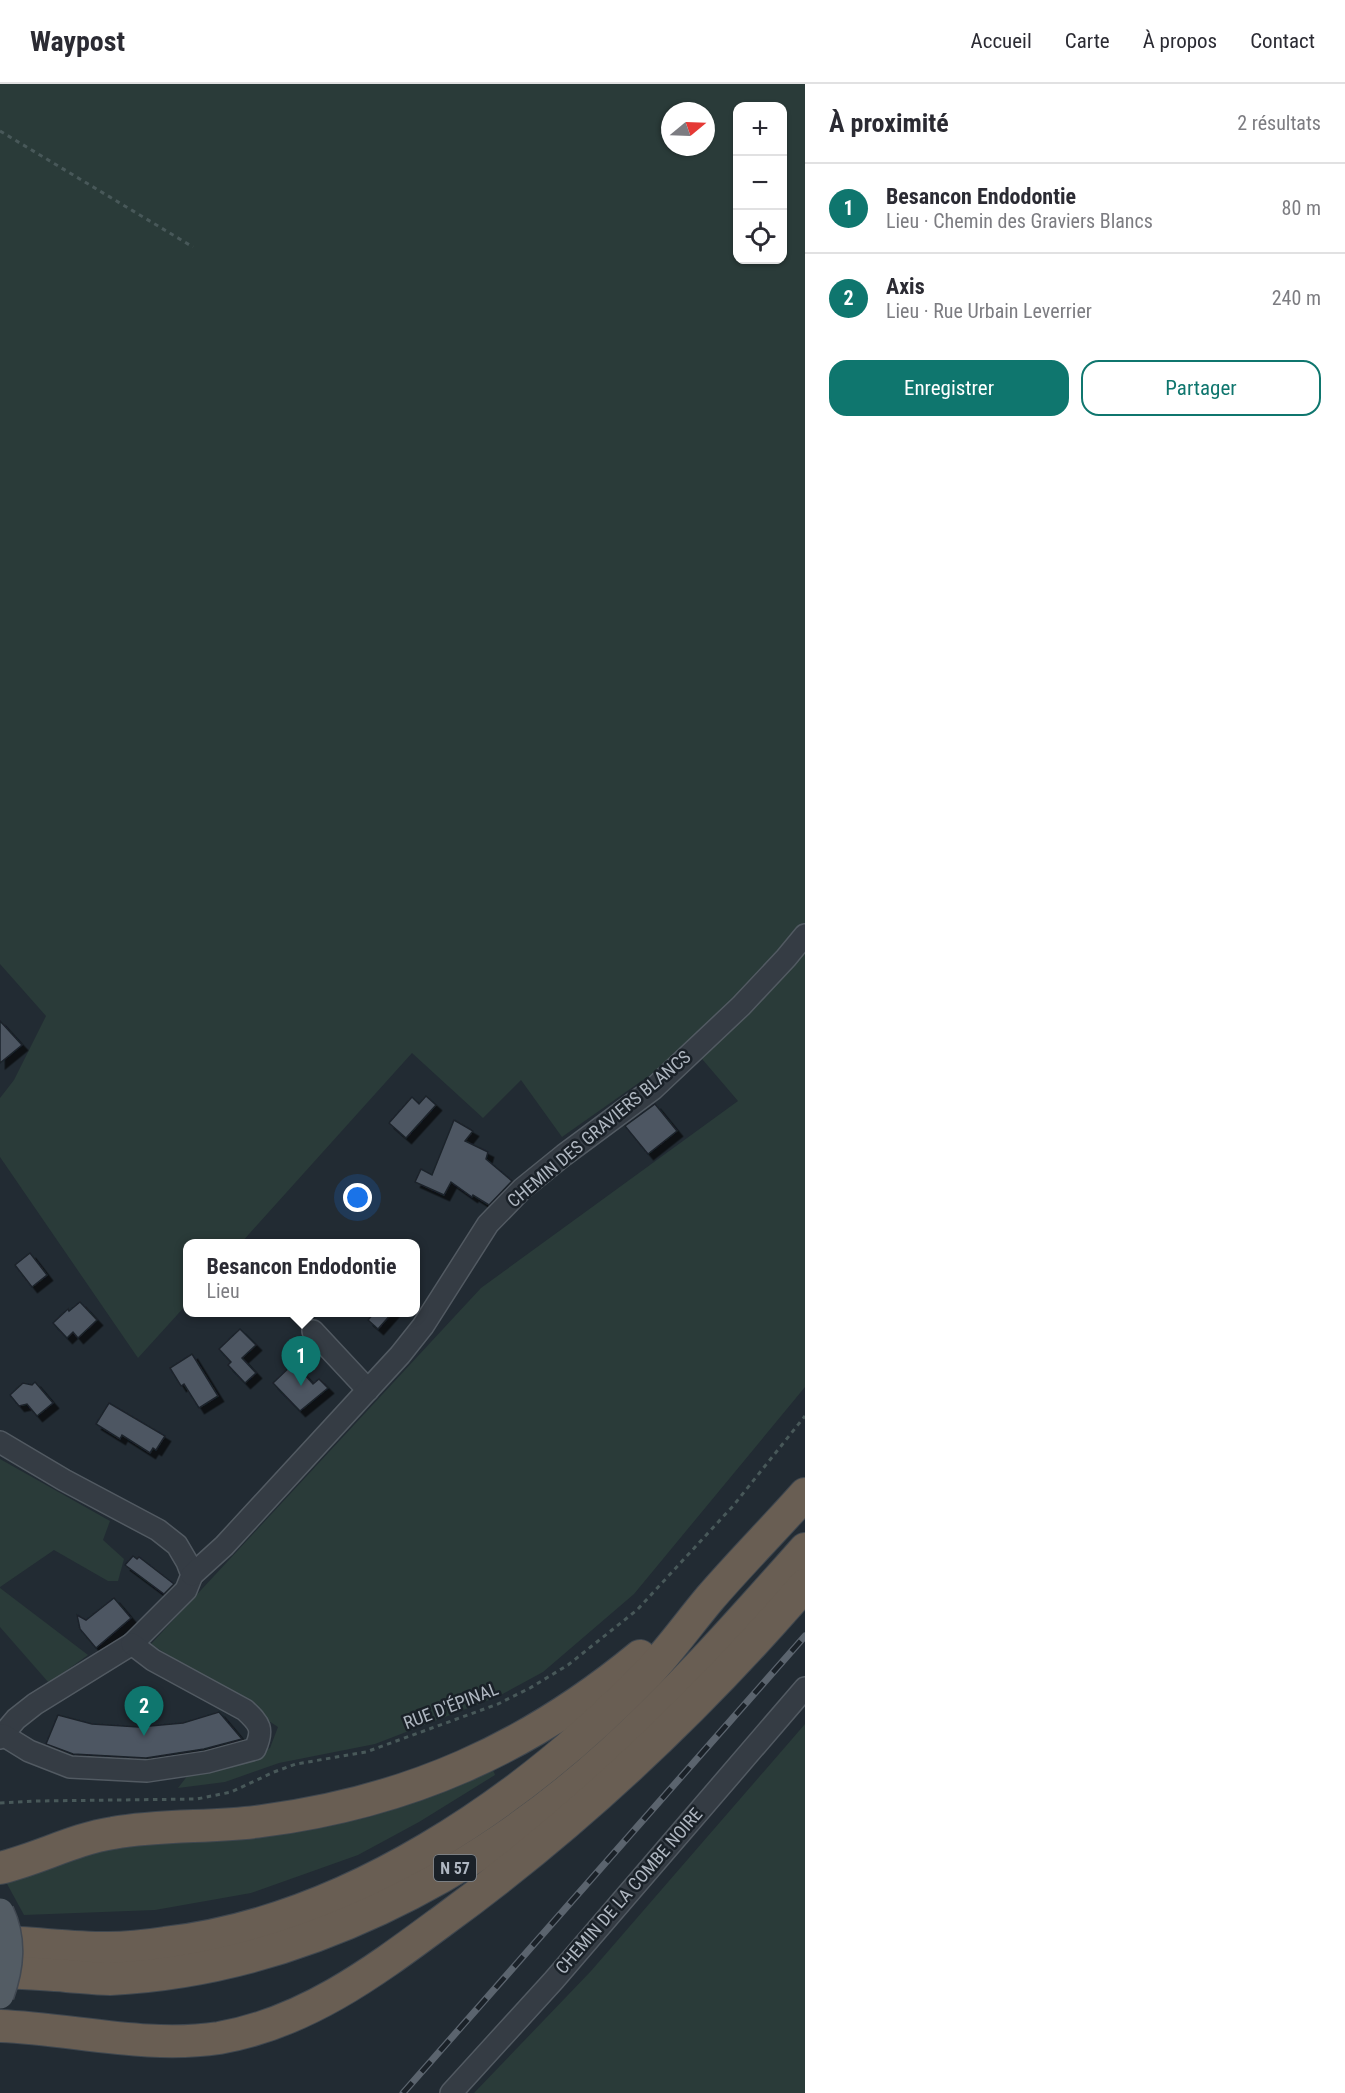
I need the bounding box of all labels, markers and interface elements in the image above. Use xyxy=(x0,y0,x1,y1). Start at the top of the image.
text: Waypost xyxy=(30,25,125,58)
text: Accueil xyxy=(971,29,1032,53)
text: Carte xyxy=(1065,29,1110,53)
text: À propos xyxy=(1143,29,1217,53)
text: Contact xyxy=(1250,29,1315,53)
north arrow xyxy=(661,102,715,156)
map controls xyxy=(733,102,787,264)
button: + xyxy=(733,102,787,156)
text: À proximité xyxy=(829,108,949,138)
text: 2 résultats xyxy=(1237,111,1321,135)
button: − xyxy=(733,156,787,210)
text: Besancon Endodontie xyxy=(886,184,1076,209)
text: 1 xyxy=(843,196,854,220)
text: 80 m xyxy=(1282,196,1321,220)
text: Lieu · Chemin des Graviers Blancs xyxy=(886,209,1153,233)
button: locate xyxy=(733,210,787,264)
text: Axis xyxy=(886,274,925,299)
text: 2 xyxy=(843,286,854,310)
text: 240 m xyxy=(1272,286,1321,310)
text: Lieu · Rue Urbain Leverrier xyxy=(886,299,1092,323)
button: Enregistrer xyxy=(829,360,1069,416)
button: Partager xyxy=(1081,360,1321,416)
street label: CHEMIN DES GRAVIERS BLANCS xyxy=(503,1046,694,1211)
your location xyxy=(343,1183,372,1212)
popup xyxy=(183,1239,420,1317)
text: Besancon Endodontie xyxy=(207,1254,397,1279)
text: Lieu xyxy=(207,1279,240,1303)
pin: 1 xyxy=(282,1336,320,1386)
street label: RUE D'ÉPINAL xyxy=(400,1678,502,1733)
pin: 2 xyxy=(124,1686,164,1736)
street label: CHEMIN DE LA COMBE NOIRE xyxy=(551,1803,706,1978)
road number: N 57 xyxy=(434,1855,476,1881)

